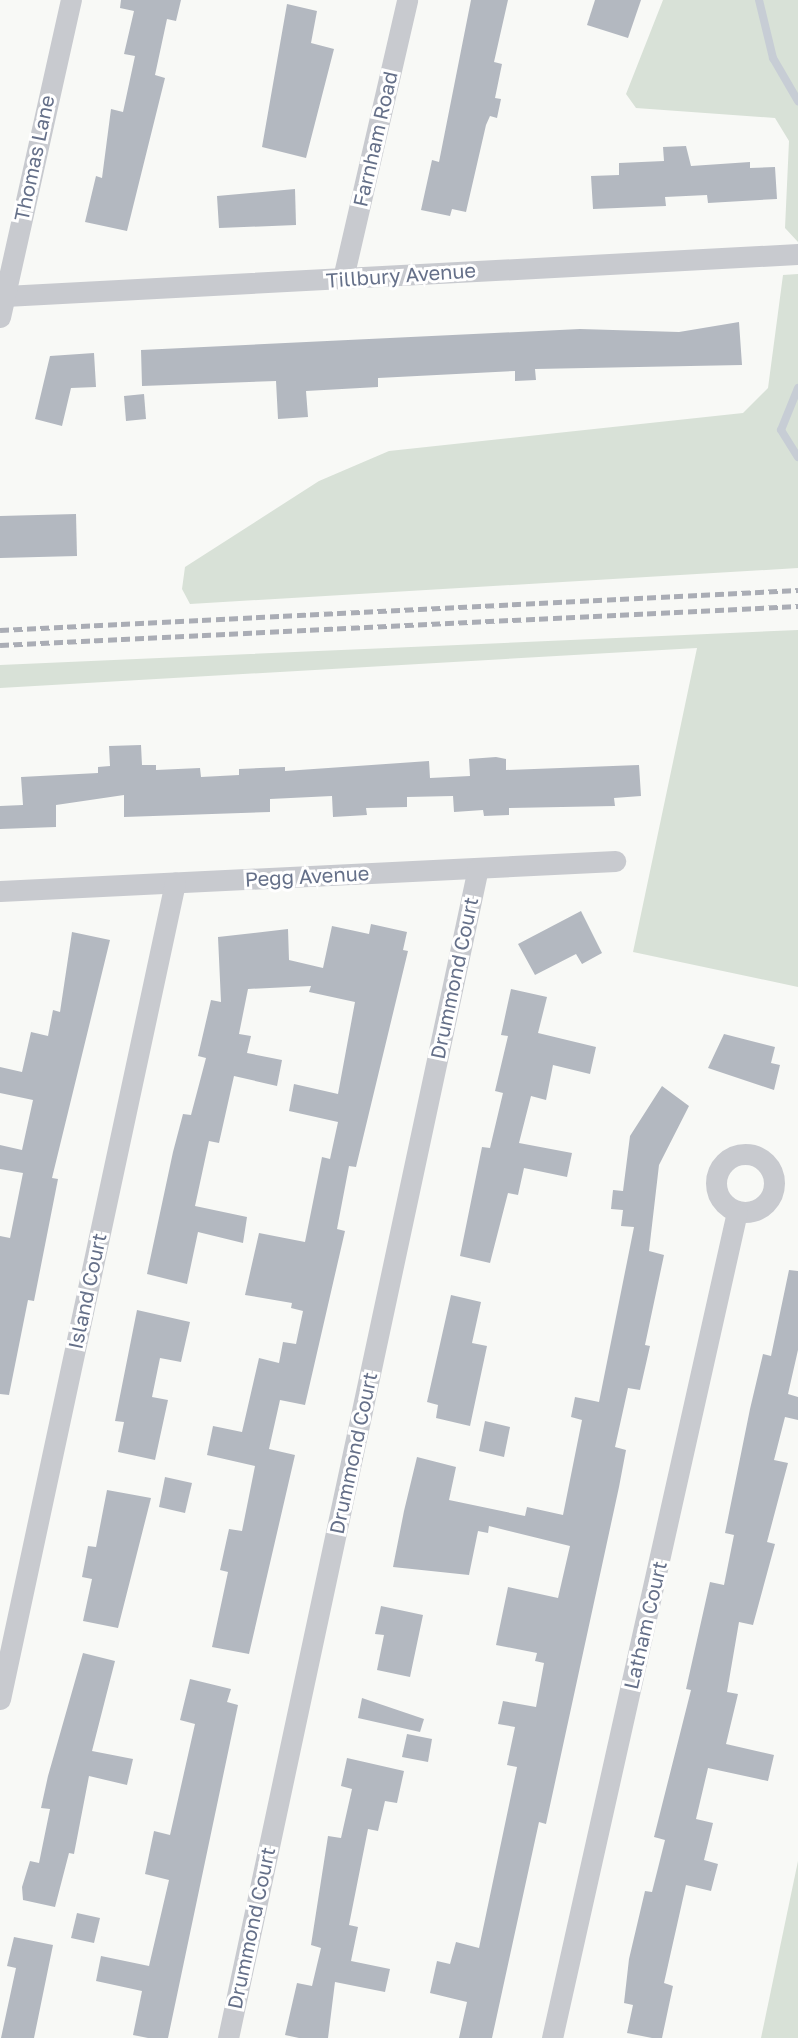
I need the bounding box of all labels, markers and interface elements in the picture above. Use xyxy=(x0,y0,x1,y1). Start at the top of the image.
street label: Farnham Road xyxy=(348,69,402,209)
street label: Thomas Lane xyxy=(9,93,59,223)
street label: Tillbury Avenue xyxy=(325,258,477,292)
street label: Pegg Avenue xyxy=(244,861,370,891)
street label: Drummond Court xyxy=(425,895,483,1061)
street label: Island Court xyxy=(63,1231,111,1351)
street label: Drummond Court xyxy=(324,1370,382,1536)
street label: Latham Court xyxy=(619,1559,671,1691)
street label: Drummond Court xyxy=(222,1845,280,2011)

